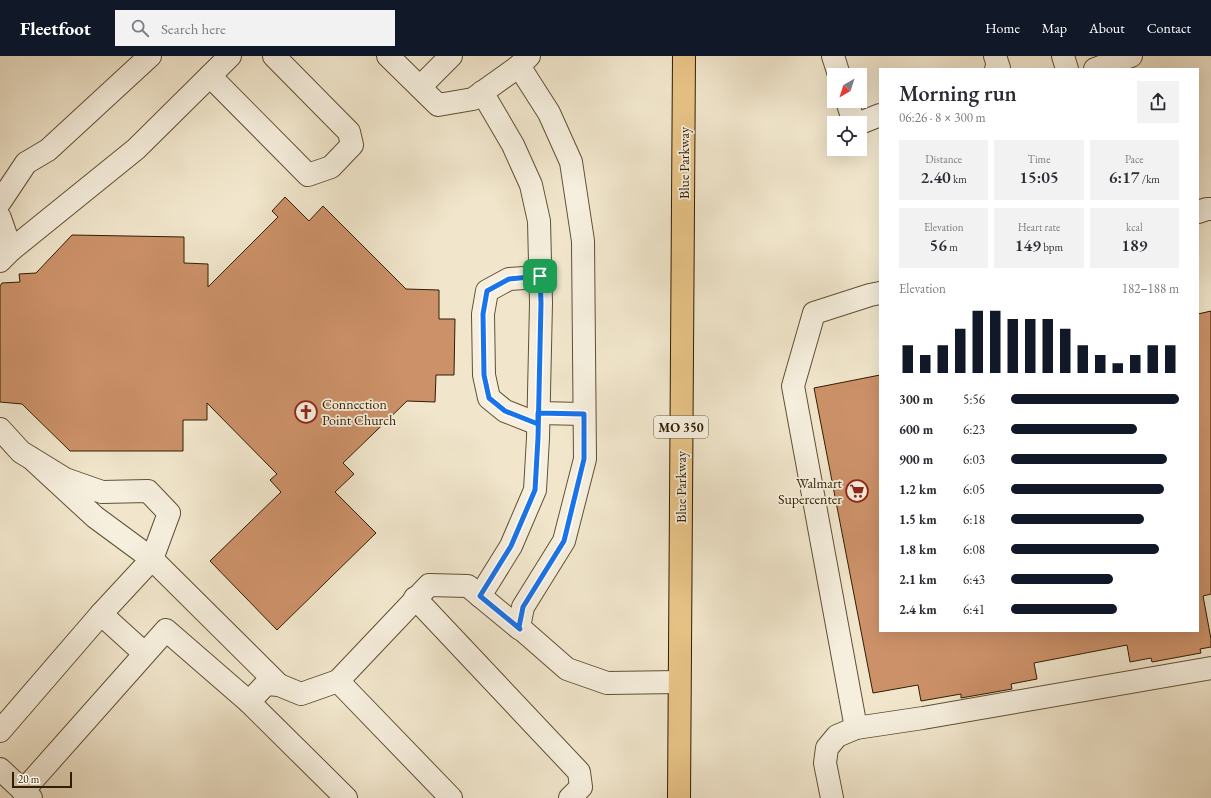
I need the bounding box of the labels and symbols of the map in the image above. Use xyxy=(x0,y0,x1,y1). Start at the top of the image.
north arrow xyxy=(827,68,867,108)
street label: Blue Parkway xyxy=(675,126,693,199)
pin xyxy=(523,259,557,293)
place label: Connection Point Church xyxy=(322,395,396,429)
church icon: Connection Point Church xyxy=(293,399,319,425)
road number: MO 350 xyxy=(654,416,708,438)
street label: Blue Parkway xyxy=(672,450,690,523)
place label: Walmart Supercenter xyxy=(778,474,843,508)
supermarket icon: Walmart Supercenter xyxy=(844,478,870,504)
scale bar xyxy=(12,770,72,789)

